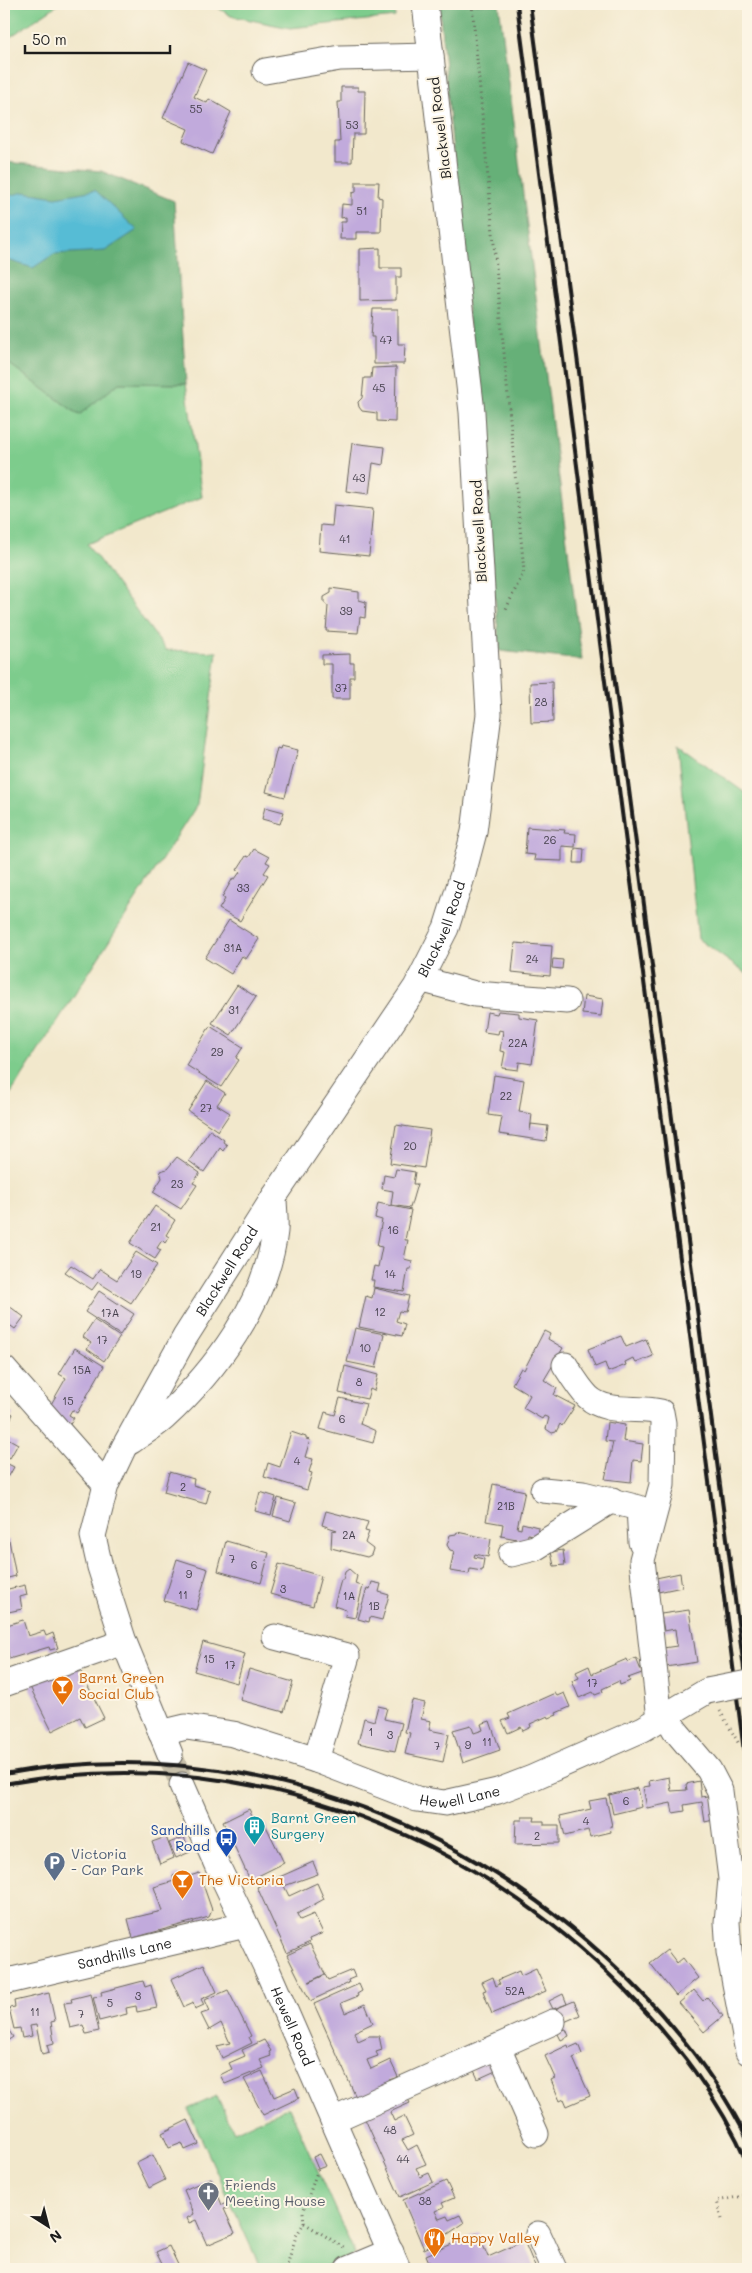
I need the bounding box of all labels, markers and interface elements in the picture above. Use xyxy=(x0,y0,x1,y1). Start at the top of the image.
scale bar xyxy=(25,22,170,54)
text: 50 m xyxy=(32,29,67,49)
street label: Blackwell Road xyxy=(424,76,455,180)
house number: 55 xyxy=(190,101,202,116)
house number: 53 xyxy=(346,117,359,132)
house number: 51 xyxy=(356,203,368,218)
house number: 47 xyxy=(380,332,392,347)
house number: 45 xyxy=(373,380,385,395)
house number: 43 xyxy=(353,470,366,485)
street label: Blackwell Road xyxy=(466,479,491,583)
house number: 41 xyxy=(339,531,351,546)
house number: 39 xyxy=(340,603,353,618)
house number: 37 xyxy=(335,680,347,695)
house number: 28 xyxy=(535,694,548,709)
house number: 26 xyxy=(544,832,556,847)
street label: Blackwell Road xyxy=(413,878,469,980)
house number: 33 xyxy=(237,880,250,895)
house number: 31A xyxy=(224,940,242,955)
house number: 24 xyxy=(526,951,539,966)
house number: 31 xyxy=(228,1002,240,1017)
house number: 22A xyxy=(508,1035,528,1050)
house number: 29 xyxy=(211,1044,224,1059)
house number: 22 xyxy=(500,1088,512,1103)
house number: 27 xyxy=(200,1100,212,1115)
house number: 20 xyxy=(404,1138,417,1153)
house number: 23 xyxy=(171,1176,184,1191)
house number: 21 xyxy=(150,1219,162,1234)
street label: Blackwell Road xyxy=(191,1222,262,1319)
house number: 16 xyxy=(387,1222,399,1237)
house number: 19 xyxy=(130,1266,142,1281)
house number: 14 xyxy=(384,1266,396,1281)
house number: 12 xyxy=(374,1304,386,1319)
house number: 17A xyxy=(101,1305,119,1320)
house number: 17 xyxy=(96,1332,108,1347)
house number: 10 xyxy=(359,1340,371,1355)
house number: 15A xyxy=(73,1362,91,1377)
house number: 8 xyxy=(356,1374,363,1389)
house number: 15 xyxy=(62,1393,74,1408)
house number: 6 xyxy=(339,1411,345,1426)
house number: 4 xyxy=(294,1453,301,1468)
house number: 2 xyxy=(180,1479,186,1494)
house number: 21B xyxy=(497,1498,515,1513)
house number: 2A xyxy=(342,1527,356,1542)
house number: 7 xyxy=(229,1551,235,1566)
house number: 6 xyxy=(251,1557,257,1572)
house number: 9 xyxy=(186,1566,193,1581)
house number: 3 xyxy=(280,1581,287,1596)
house number: 11 xyxy=(178,1587,188,1602)
house number: 1A xyxy=(343,1588,355,1603)
house number: 1B xyxy=(368,1598,380,1613)
house number: 15 xyxy=(203,1651,215,1666)
house number: 17 xyxy=(224,1657,236,1672)
place label: Barnt Green Social Club xyxy=(79,1668,164,1703)
bar icon: Barnt Green Social Club xyxy=(51,1674,75,1705)
house number: 17 xyxy=(586,1675,598,1690)
house number: 1 xyxy=(369,1724,373,1739)
house number: 3 xyxy=(387,1727,394,1742)
house number: 11 xyxy=(482,1734,492,1749)
house number: 9 xyxy=(465,1737,472,1752)
house number: 7 xyxy=(434,1738,440,1753)
street label: Hewell Lane xyxy=(418,1781,502,1812)
house number: 6 xyxy=(623,1793,629,1808)
place label: Barnt Green Surgery xyxy=(271,1808,356,1843)
house number: 4 xyxy=(583,1813,590,1828)
building icon: Barnt Green Surgery xyxy=(243,1814,267,1845)
place label: Sandhills Road xyxy=(151,1820,210,1855)
bus stop icon: Sandhills Road xyxy=(214,1826,238,1857)
house number: 2 xyxy=(534,1828,540,1843)
place label: Victoria - Car Park xyxy=(71,1844,143,1879)
parking icon: Victoria - Car Park xyxy=(43,1850,67,1881)
bar icon: The Victoria xyxy=(171,1868,195,1899)
place label: The Victoria xyxy=(199,1870,284,1889)
street label: Sandhills Lane xyxy=(75,1933,174,1973)
street label: Hewell Road xyxy=(267,1983,318,2069)
house number: 52A xyxy=(505,1983,525,1998)
house number: 3 xyxy=(135,1988,142,2003)
house number: 5 xyxy=(107,1995,113,2010)
house number: 11 xyxy=(30,2004,40,2019)
house number: 7 xyxy=(78,2006,84,2021)
house number: 48 xyxy=(383,2122,397,2137)
house number: 44 xyxy=(397,2151,410,2166)
place label: Friends Meeting House xyxy=(225,2175,326,2210)
church icon: Friends Meeting House xyxy=(197,2181,221,2212)
house number: 38 xyxy=(418,2193,432,2208)
north arrow xyxy=(22,2200,72,2250)
text: N xyxy=(46,2226,66,2248)
restaurant icon: Happy Valley xyxy=(423,2226,447,2257)
place label: Happy Valley xyxy=(451,2228,540,2247)

